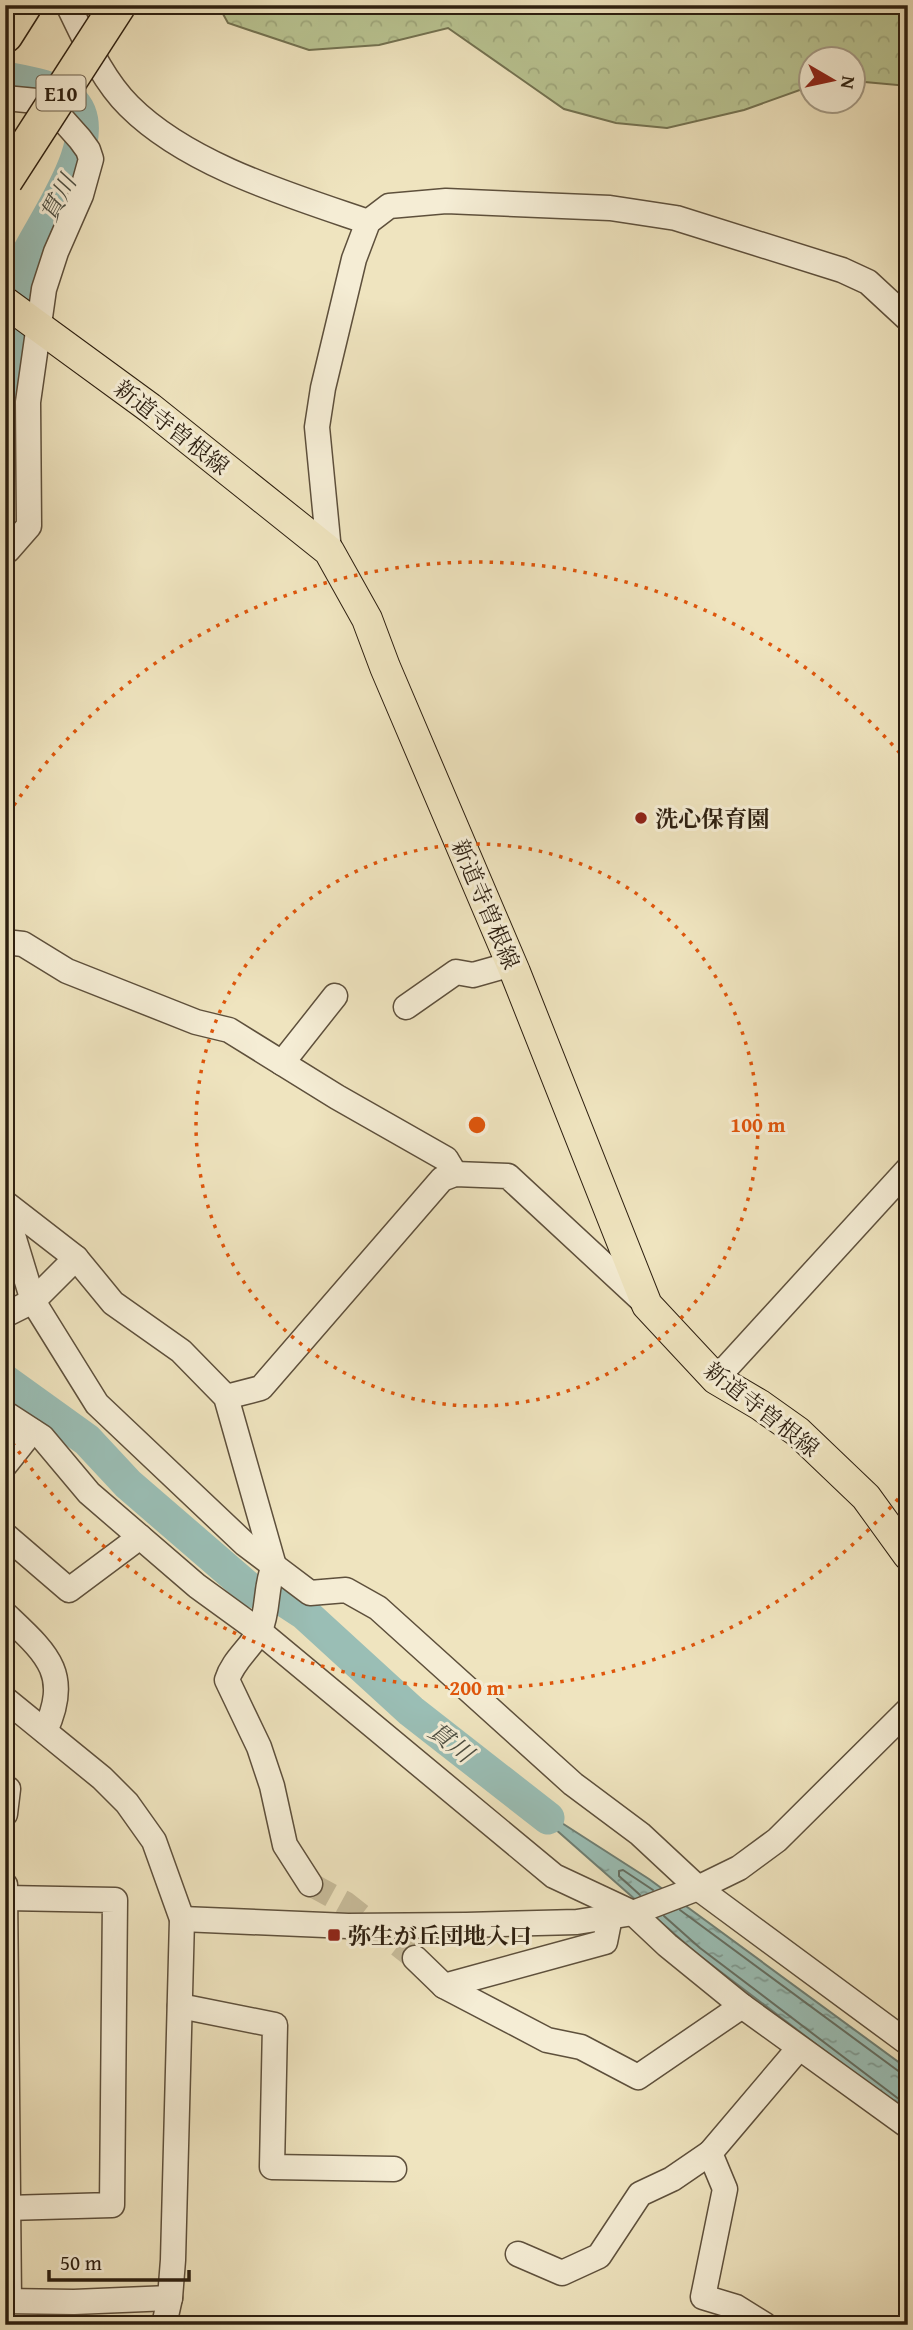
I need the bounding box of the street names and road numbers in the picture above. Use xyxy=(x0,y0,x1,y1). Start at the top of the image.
road number: E10 xyxy=(36,76,86,110)
street label: 新道寺曽根線 xyxy=(107,372,237,482)
street label: 新道寺曽根線 xyxy=(444,834,528,974)
street label: 新道寺曽根線 xyxy=(697,1354,827,1464)

